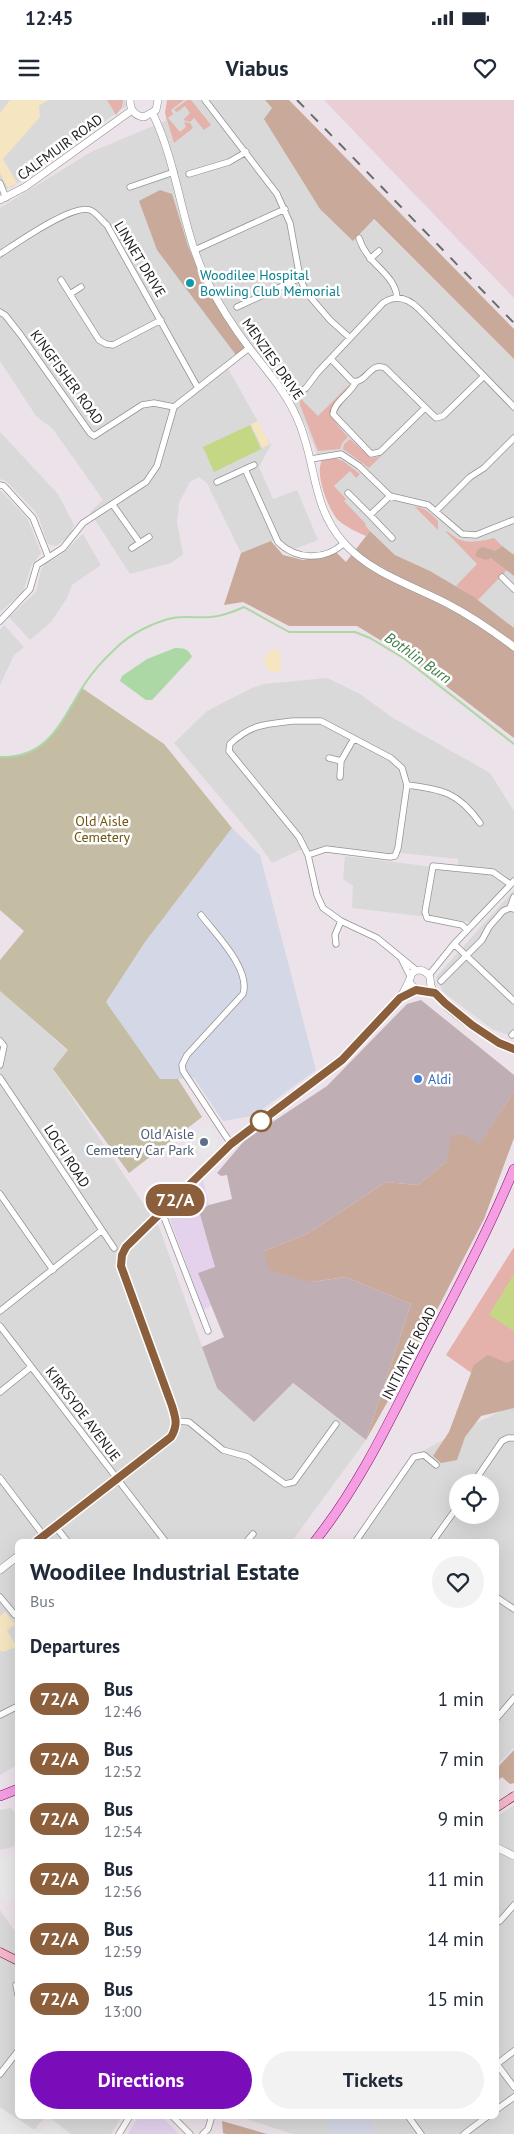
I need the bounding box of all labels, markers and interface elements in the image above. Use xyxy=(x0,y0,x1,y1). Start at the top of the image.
text: 12:45 xyxy=(25,6,73,30)
icon: menu xyxy=(15,54,43,82)
text: Viabus xyxy=(226,54,289,82)
icon: heart xyxy=(471,54,499,82)
street label: CALFMUIR ROAD xyxy=(14,110,106,184)
street label: LINNET DRIVE xyxy=(110,218,170,300)
place label: Woodilee Hospital Bowling Club Memorial xyxy=(200,266,340,300)
marker: Woodilee Hospital Bowling Club Memorial xyxy=(184,277,196,289)
street label: MENZIES DRIVE xyxy=(238,315,308,403)
street label: KINGFISHER ROAD xyxy=(27,326,107,428)
water label: Bothlin Burn xyxy=(381,628,455,688)
park label: Old Aisle Cemetery xyxy=(74,812,131,846)
place label: Aldi xyxy=(428,1070,452,1088)
marker: Aldi xyxy=(412,1073,424,1085)
unlabelled marker xyxy=(250,1110,272,1132)
street label: LOCH ROAD xyxy=(40,1121,94,1191)
place label: Old Aisle Cemetery Car Park xyxy=(86,1125,194,1159)
marker: Old Aisle Cemetery Car Park xyxy=(198,1136,210,1148)
line badge: 72/A xyxy=(140,1184,210,1216)
text: 72/A xyxy=(156,1188,194,1211)
street label: INITIATIVE ROAD xyxy=(378,1303,440,1403)
street label: KIRKSYDE AVENUE xyxy=(42,1363,124,1465)
map controls xyxy=(449,1474,499,1524)
button: locate xyxy=(449,1474,499,1524)
text: Woodilee Industrial Estate xyxy=(30,1556,300,1587)
button: heart xyxy=(432,1556,484,1608)
text: Bus xyxy=(30,1591,55,1611)
text: Departures xyxy=(30,1634,120,1658)
text: Bus xyxy=(104,1677,133,1701)
text: 72/A xyxy=(40,1687,79,1710)
text: 1 min xyxy=(438,1687,484,1711)
text: 12:46 xyxy=(104,1701,142,1721)
text: Bus xyxy=(104,1737,133,1761)
text: 72/A xyxy=(40,1747,79,1770)
text: 7 min xyxy=(439,1747,484,1771)
text: 12:52 xyxy=(104,1761,142,1781)
text: Bus xyxy=(104,1797,133,1821)
text: 72/A xyxy=(40,1807,79,1830)
text: 9 min xyxy=(438,1807,484,1831)
text: 12:54 xyxy=(104,1821,142,1841)
text: Bus xyxy=(104,1857,133,1881)
text: 72/A xyxy=(40,1867,79,1890)
text: 11 min xyxy=(427,1867,484,1891)
text: 12:56 xyxy=(104,1881,142,1901)
text: Bus xyxy=(104,1917,133,1941)
text: 72/A xyxy=(40,1927,79,1950)
text: 14 min xyxy=(427,1927,484,1951)
text: 12:59 xyxy=(104,1941,142,1961)
text: Bus xyxy=(104,1977,133,2001)
text: 72/A xyxy=(40,1987,79,2010)
text: 15 min xyxy=(427,1987,484,2011)
text: 13:00 xyxy=(104,2001,142,2021)
button: Directions xyxy=(30,2051,252,2109)
button: Tickets xyxy=(262,2051,484,2109)

